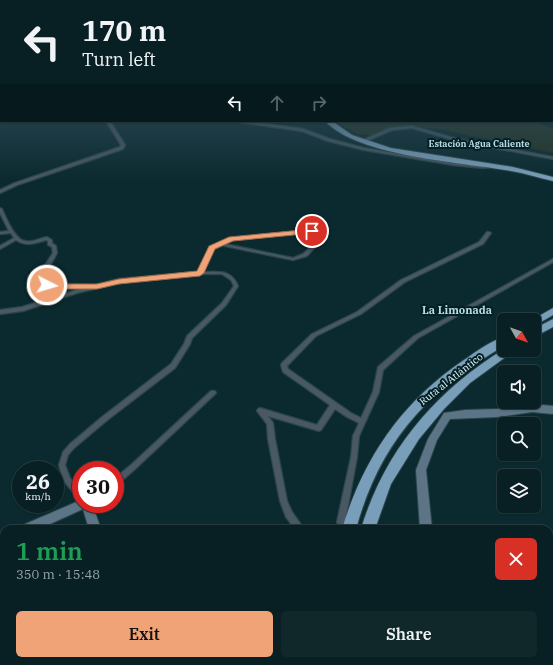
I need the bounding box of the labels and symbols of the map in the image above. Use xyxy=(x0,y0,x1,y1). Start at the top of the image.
district label: Estación Agua Caliente xyxy=(428,138,530,149)
pin xyxy=(295,214,329,248)
position arrow xyxy=(26,264,68,306)
district label: La Limonada xyxy=(422,303,492,317)
north arrow xyxy=(497,313,541,357)
street label: Ruta al Atlántico xyxy=(416,350,486,408)
speed limit sign: 30 xyxy=(72,461,124,513)

